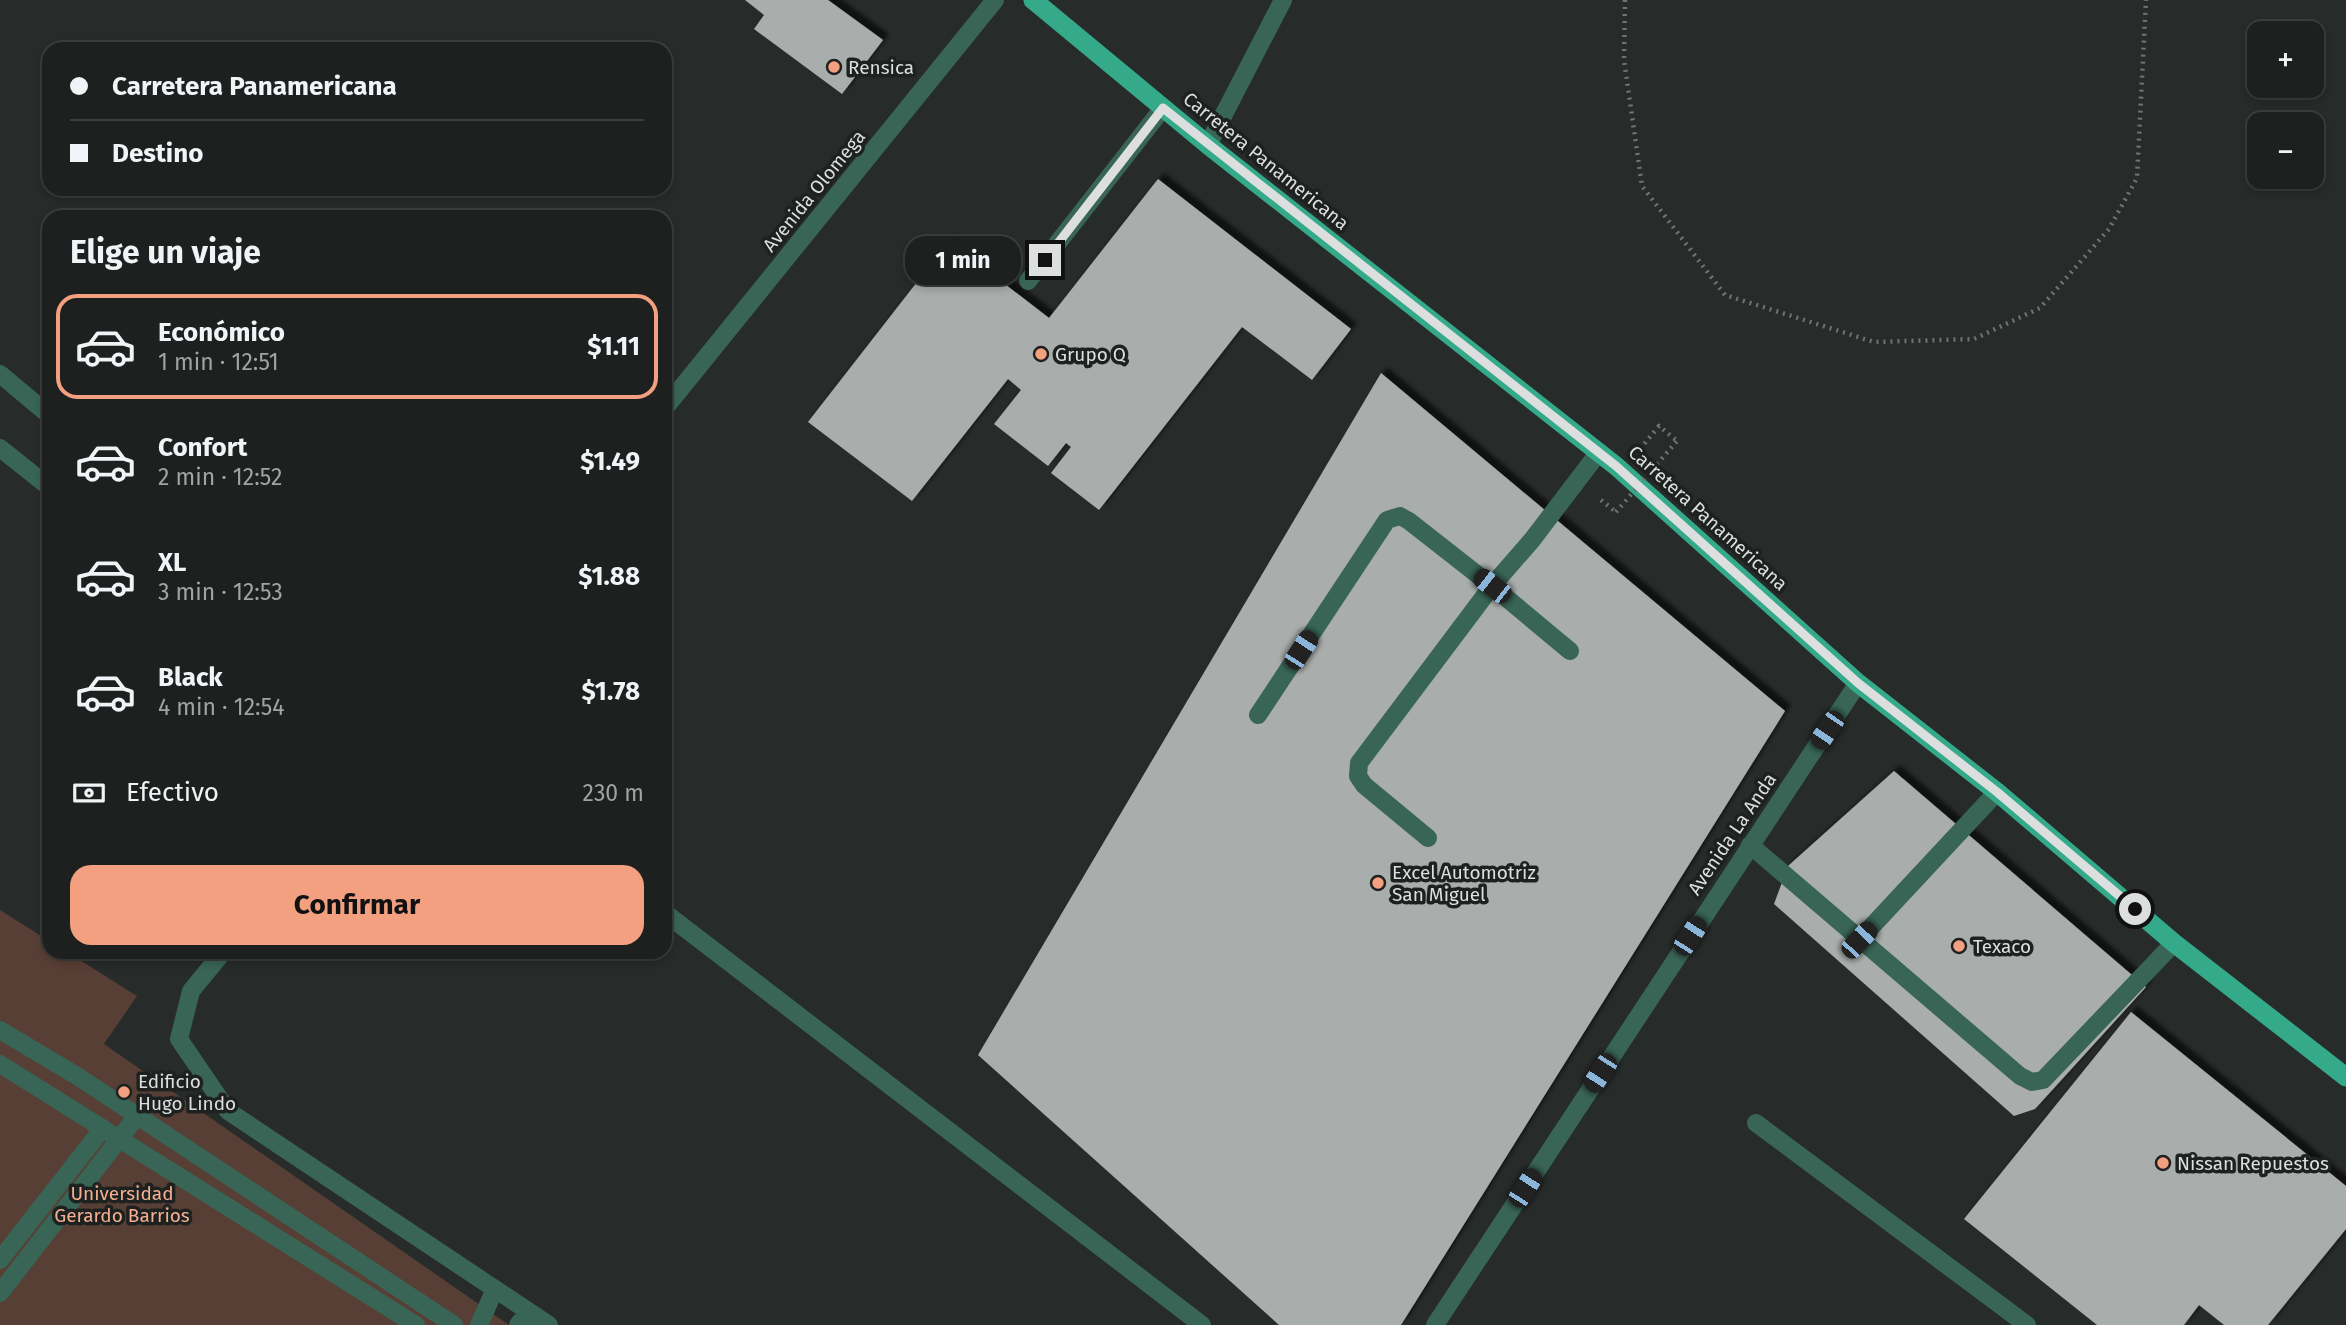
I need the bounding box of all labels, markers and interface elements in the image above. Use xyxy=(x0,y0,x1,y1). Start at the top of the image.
map controls xyxy=(2247,21,2324,189)
button: + xyxy=(2247,21,2324,98)
place label: Rensica xyxy=(848,56,914,79)
marker: Rensica xyxy=(826,59,842,75)
text: Carretera Panamericana xyxy=(112,71,397,102)
street label: Carretera Panamericana xyxy=(1179,87,1353,235)
button: − xyxy=(2247,112,2324,189)
street label: Avenida Olomega xyxy=(758,125,870,257)
text: Destino xyxy=(112,138,203,169)
text: Elige un viaje xyxy=(70,233,261,271)
callout: 1 min xyxy=(905,236,1020,284)
route end xyxy=(1029,244,1061,276)
text: 1 min xyxy=(935,246,991,274)
icon: car xyxy=(74,315,137,378)
text: Económico xyxy=(158,317,285,348)
text: $1.11 xyxy=(587,331,640,362)
place label: Grupo Q xyxy=(1055,343,1126,366)
marker: Grupo Q xyxy=(1033,346,1049,362)
text: 1 min · 12:51 xyxy=(158,348,279,376)
icon: car xyxy=(74,430,137,493)
text: Confort xyxy=(158,432,247,463)
street label: Carretera Panamericana xyxy=(1624,441,1792,595)
text: $1.49 xyxy=(580,446,640,477)
text: 2 min · 12:52 xyxy=(158,463,282,491)
icon: car xyxy=(74,545,137,608)
text: XL xyxy=(158,547,186,578)
text: $1.88 xyxy=(578,561,640,592)
car xyxy=(1469,565,1516,607)
text: 3 min · 12:53 xyxy=(158,578,283,606)
car xyxy=(1281,627,1322,673)
icon: car xyxy=(74,660,137,723)
text: Black xyxy=(158,662,223,693)
text: $1.78 xyxy=(582,676,640,707)
text: 4 min · 12:54 xyxy=(158,693,284,721)
car xyxy=(1807,707,1848,753)
street label: Avenida La Anda xyxy=(1683,769,1781,899)
icon: cash xyxy=(70,774,108,812)
text: Efectivo xyxy=(126,777,219,808)
text: 230 m xyxy=(583,779,644,807)
place label: Excel Automotriz San Miguel xyxy=(1392,861,1536,906)
button: Confirmar xyxy=(70,865,644,945)
marker: Excel Automotriz San Miguel xyxy=(1370,875,1386,891)
route start xyxy=(2119,893,2151,925)
car xyxy=(1670,913,1711,959)
car xyxy=(1837,917,1882,963)
place label: Texaco xyxy=(1973,935,2031,958)
marker: Texaco xyxy=(1951,938,1967,954)
car xyxy=(1580,1050,1621,1096)
place label: Edificio Hugo Lindo xyxy=(138,1070,236,1115)
marker: Edificio Hugo Lindo xyxy=(116,1084,132,1100)
place label: Nissan Repuestos xyxy=(2177,1152,2329,1175)
marker: Nissan Repuestos xyxy=(2155,1155,2171,1171)
car xyxy=(1505,1165,1546,1211)
park label: Universidad Gerardo Barrios xyxy=(54,1182,190,1227)

